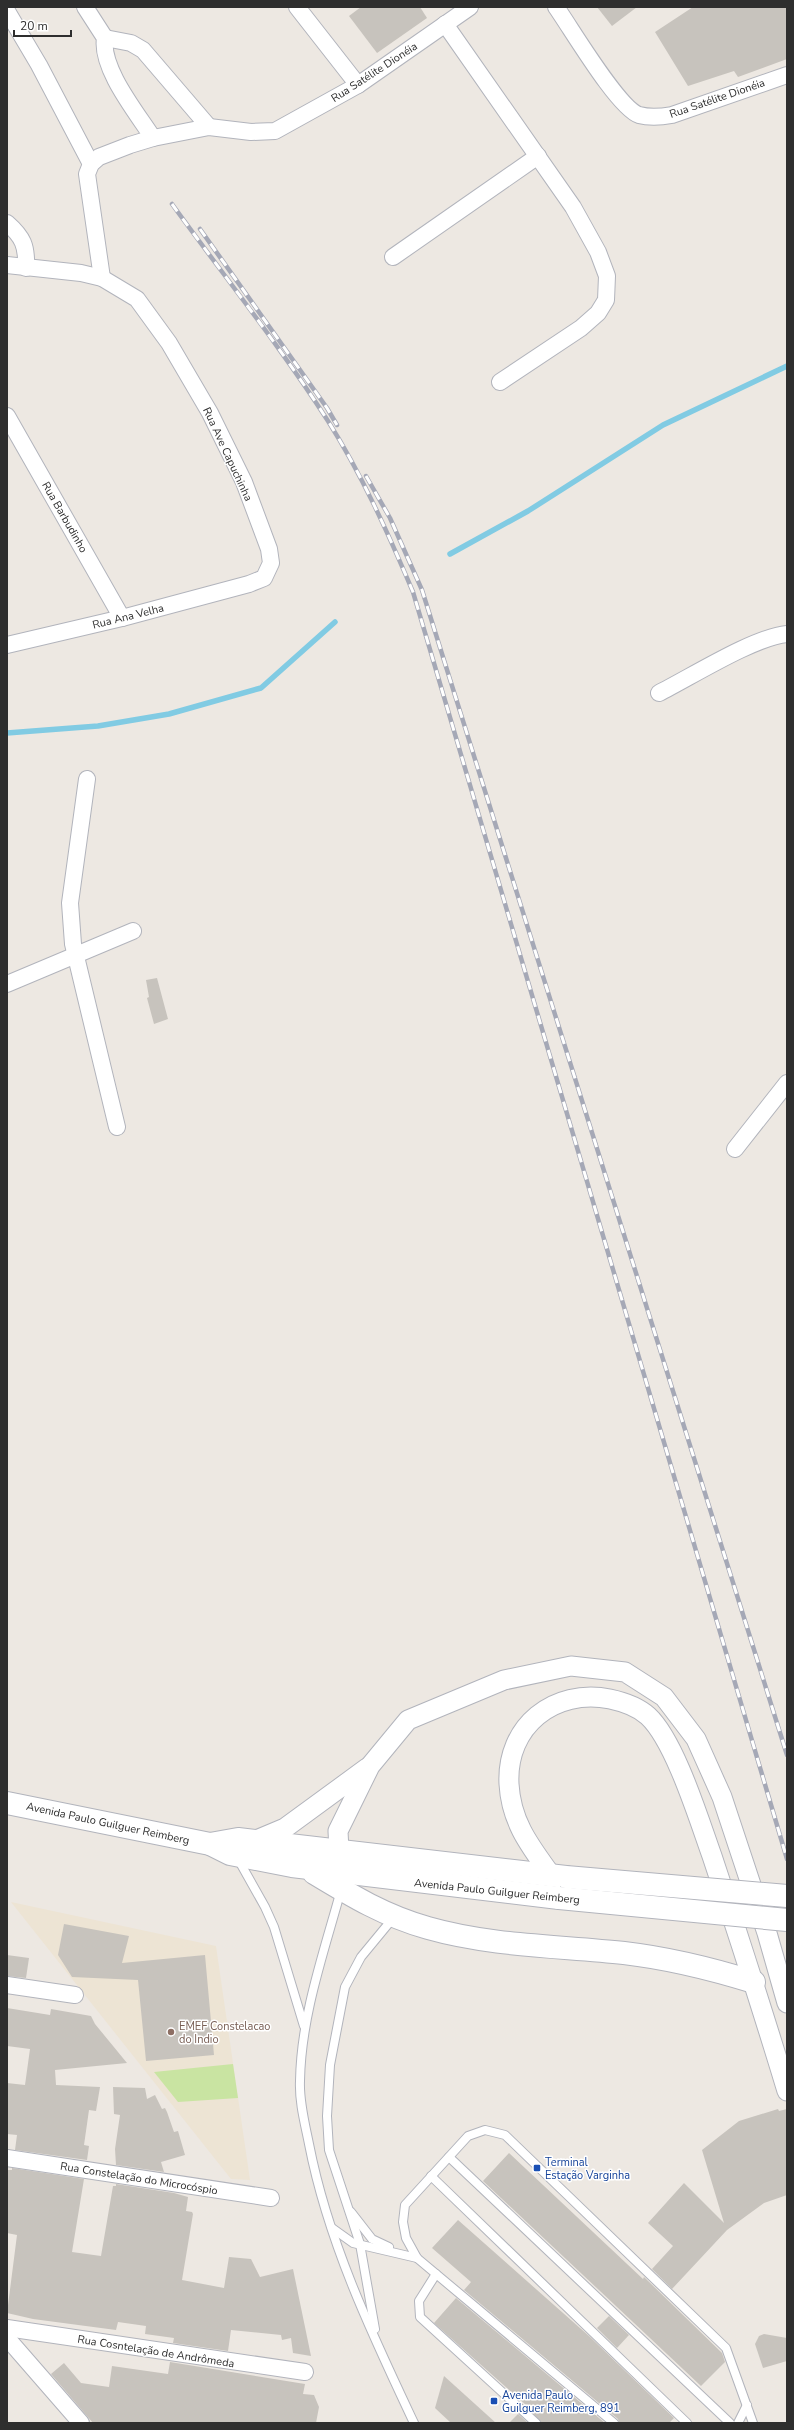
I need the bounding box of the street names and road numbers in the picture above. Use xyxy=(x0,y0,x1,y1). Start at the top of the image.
street label: Rua Satélite Dionéia xyxy=(328,39,420,106)
street label: Rua Satélite Dionéia xyxy=(667,75,767,122)
street label: Rua Ave Capuchinha xyxy=(199,405,256,504)
street label: Rua Barbudinho xyxy=(38,479,91,555)
street label: Rua Ana Velha xyxy=(91,600,166,633)
street label: Avenida Paulo Guilguer Reimberg xyxy=(25,1799,191,1848)
street label: Avenida Paulo Guilguer Reimberg xyxy=(413,1875,581,1908)
street label: Rua Constelação do Microcóspio xyxy=(59,2159,219,2198)
street label: Rua Cosntelação de Andrômeda xyxy=(76,2332,236,2371)

